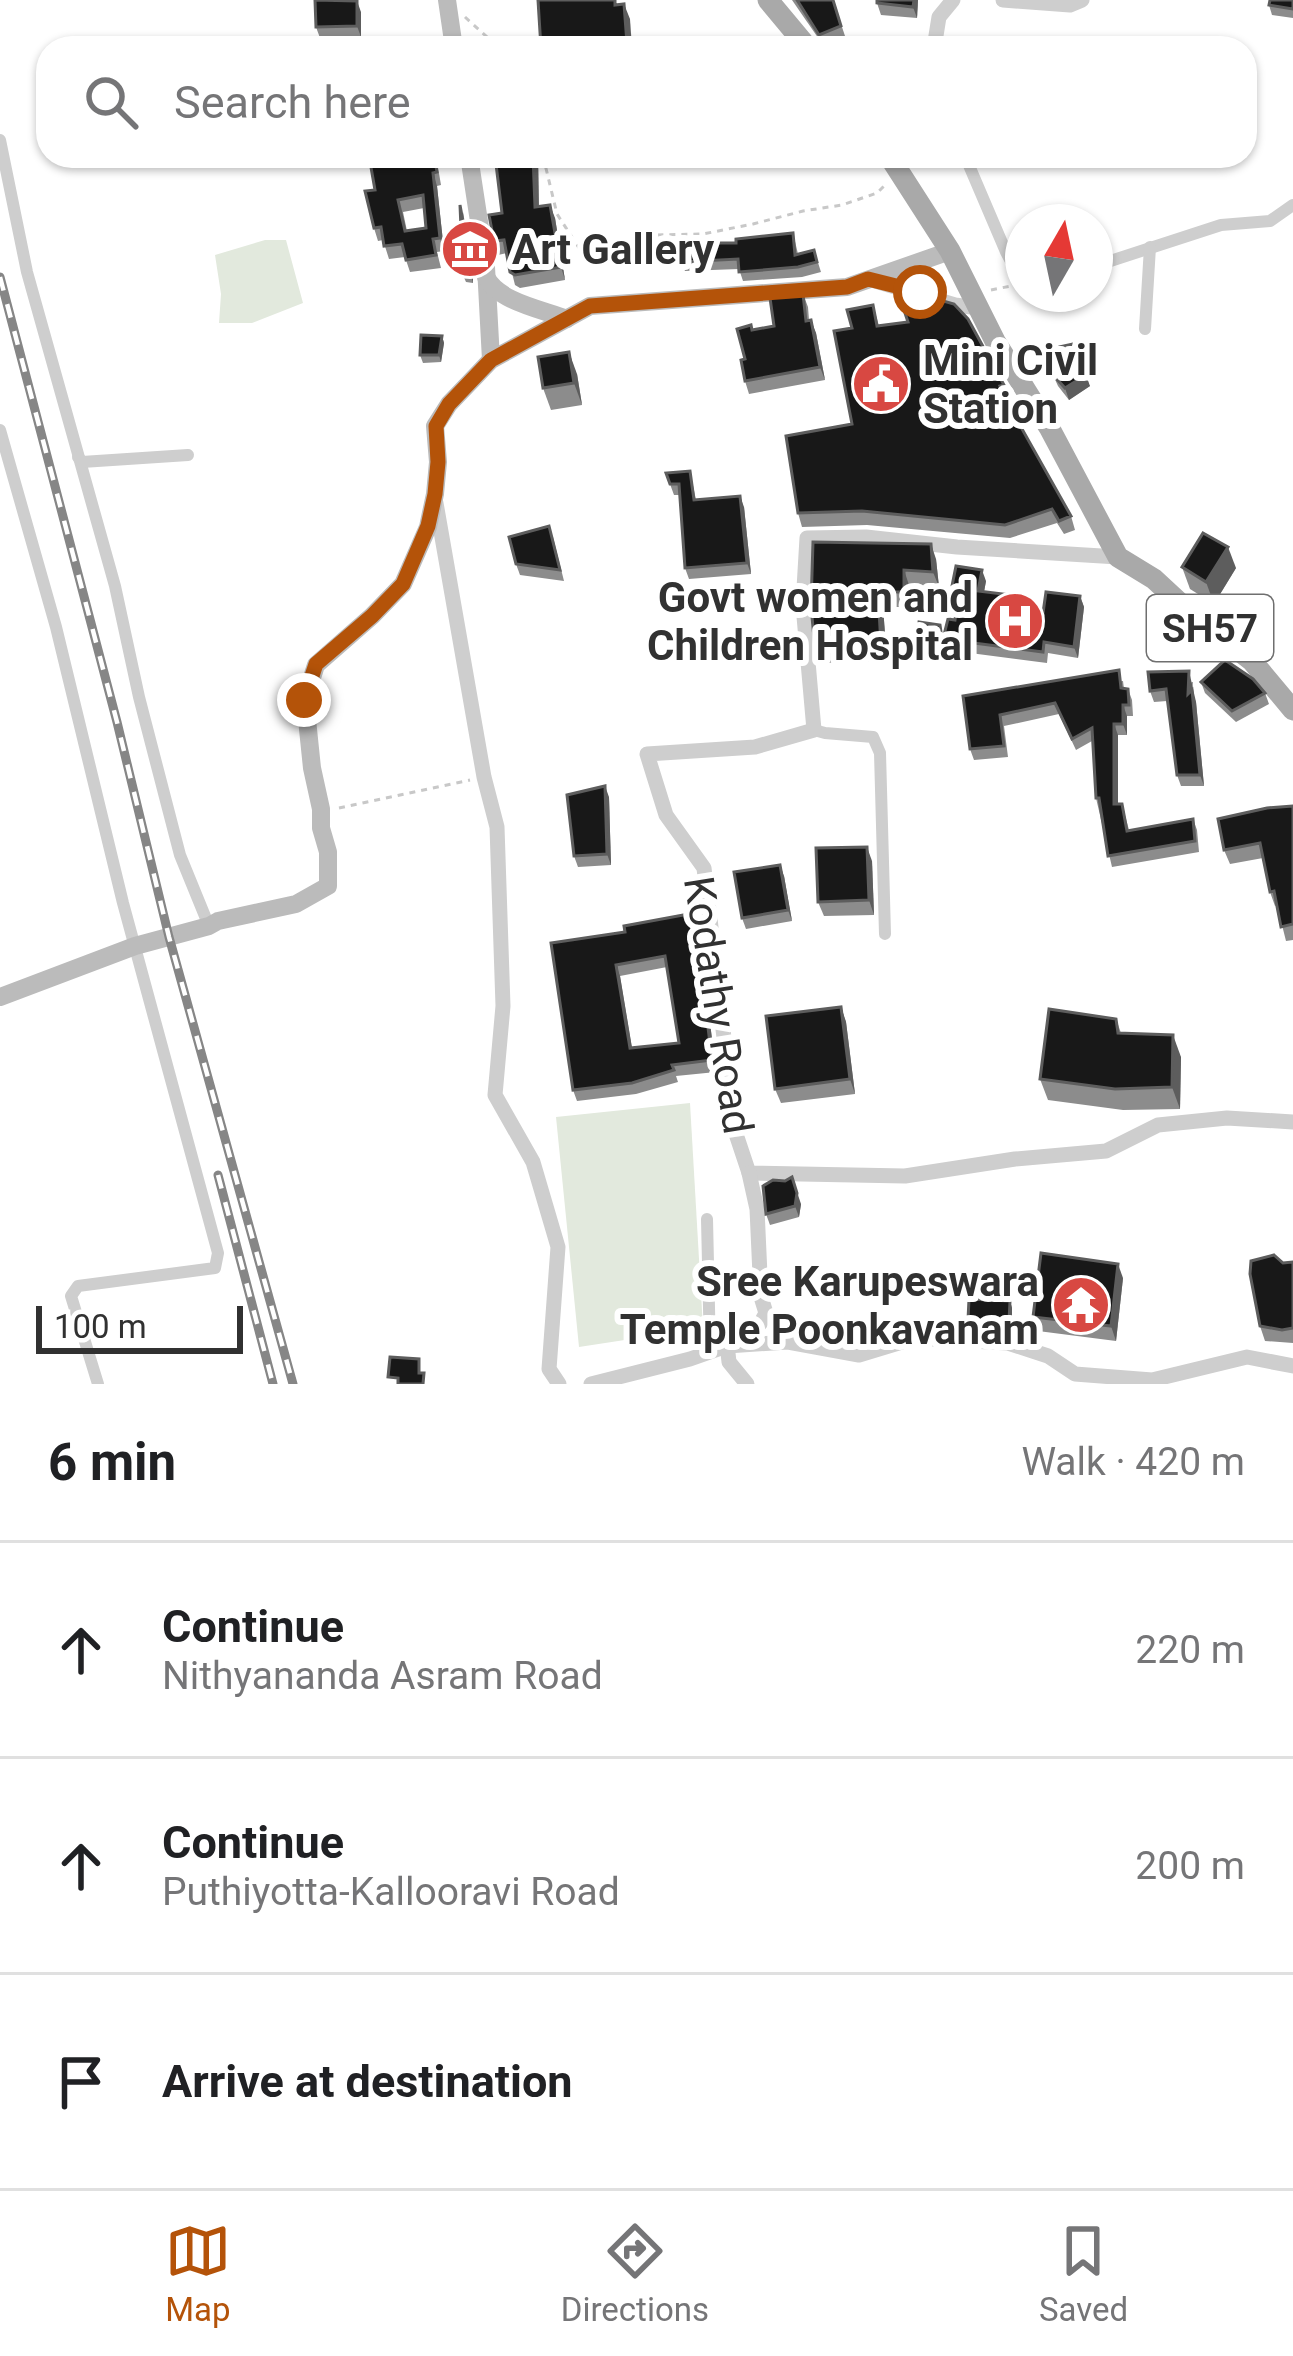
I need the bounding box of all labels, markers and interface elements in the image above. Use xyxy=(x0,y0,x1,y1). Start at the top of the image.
search box xyxy=(36,36,1257,168)
icon: search xyxy=(78,69,144,135)
text: Search here xyxy=(174,76,411,129)
north arrow xyxy=(1005,204,1113,312)
museum icon: Art Gallery xyxy=(439,218,501,280)
place label: Art Gallery xyxy=(512,225,715,274)
route start xyxy=(893,265,947,319)
place label: Mini Civil Station xyxy=(923,336,1098,433)
public building icon: Mini Civil Station xyxy=(850,353,912,415)
place label: Govt women and Children Hospital xyxy=(647,573,973,670)
hospital icon: Govt women and Children Hospital xyxy=(984,590,1046,652)
road number: SH57 xyxy=(1147,595,1273,661)
route end xyxy=(277,673,331,727)
street label: Kodathy Road xyxy=(674,873,763,1137)
place label: Sree Karupeswara Temple Poonkavanam xyxy=(620,1257,1039,1354)
temple icon: Sree Karupeswara Temple Poonkavanam xyxy=(1050,1274,1112,1336)
scale bar xyxy=(36,1300,243,1353)
text: 100 m xyxy=(54,1307,147,1346)
text: 6 min xyxy=(48,1433,176,1492)
text: Walk · 420 m xyxy=(1021,1439,1245,1485)
text: Continue xyxy=(162,1600,344,1653)
icon: ahead xyxy=(48,1617,114,1683)
text: 220 m xyxy=(1135,1627,1245,1673)
text: Nithyananda Asram Road xyxy=(162,1653,603,1699)
text: Continue xyxy=(162,1816,344,1869)
icon: ahead xyxy=(48,1833,114,1899)
text: 200 m xyxy=(1135,1843,1245,1889)
text: Puthiyotta-Kallooravi Road xyxy=(162,1869,620,1915)
icon: arrive xyxy=(48,2049,114,2115)
text: Arrive at destination xyxy=(162,2055,573,2108)
tab: Map xyxy=(165,2218,231,2329)
tab: Directions xyxy=(561,2218,709,2329)
tab: Saved xyxy=(1039,2218,1128,2329)

